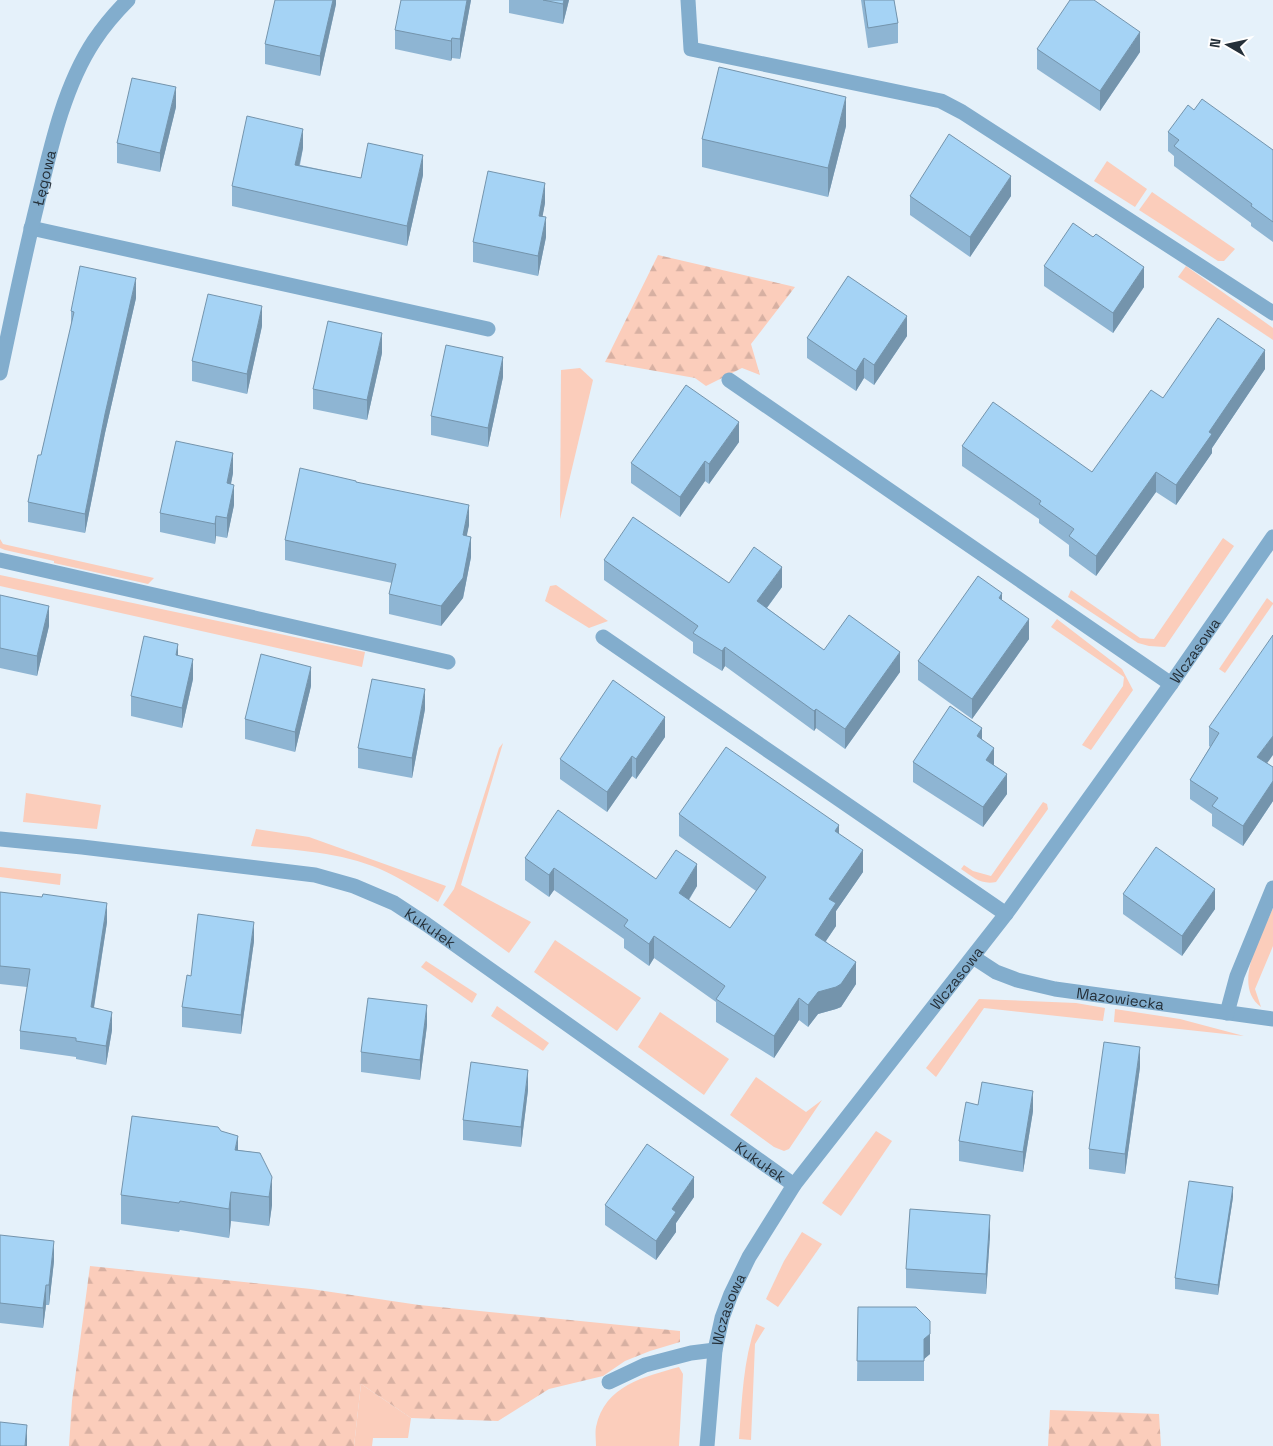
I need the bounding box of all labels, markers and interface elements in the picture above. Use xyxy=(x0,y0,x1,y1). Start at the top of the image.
north arrow xyxy=(1203,20,1253,70)
text: N xyxy=(1206,37,1225,49)
street label: Łęgowa xyxy=(28,147,60,208)
street label: Wczasowa xyxy=(1165,613,1224,687)
street label: Kukułek xyxy=(401,903,460,952)
street label: Wczasowa xyxy=(925,942,987,1013)
street label: Mazowiecka xyxy=(1075,983,1166,1013)
street label: Kukułek xyxy=(732,1137,790,1186)
street label: Wczasowa xyxy=(707,1270,749,1347)

